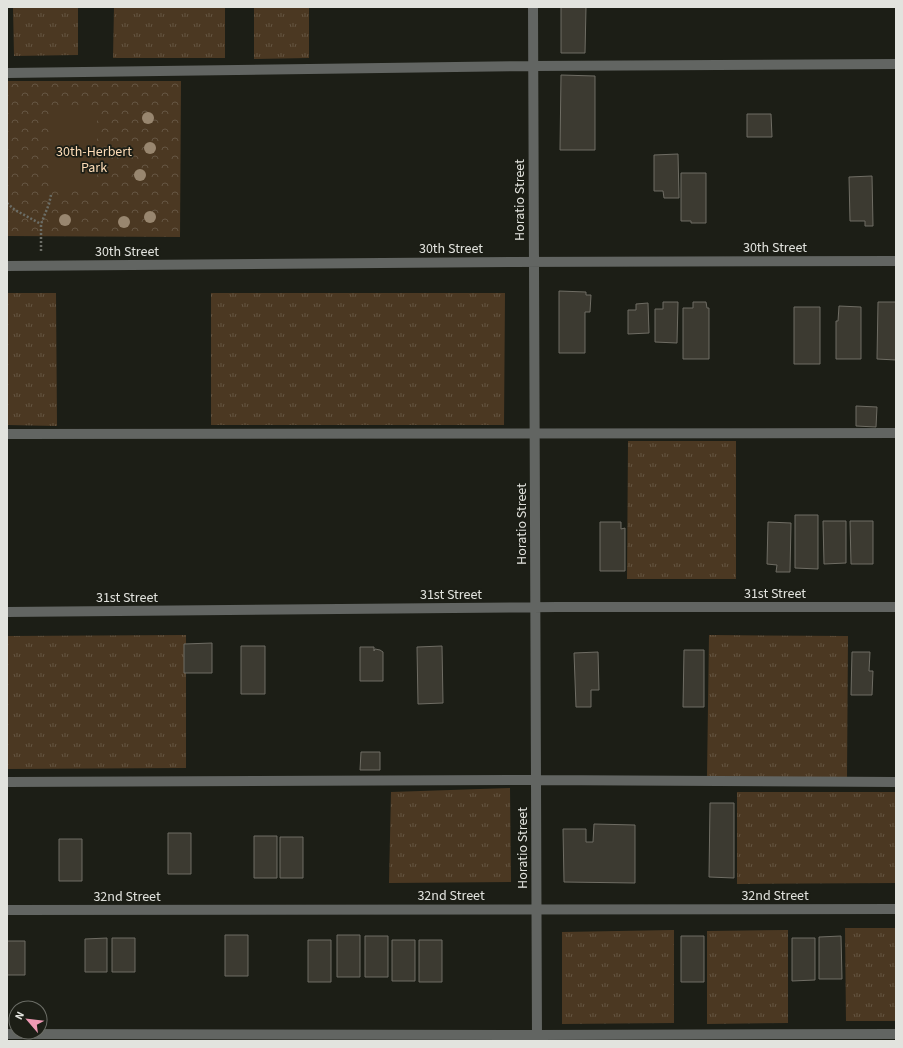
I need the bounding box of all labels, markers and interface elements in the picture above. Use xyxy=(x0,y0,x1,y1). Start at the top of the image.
park label: 30th-Herbert Park xyxy=(56,142,132,178)
street label: Horatio Street xyxy=(510,159,530,241)
street label: 30th Street xyxy=(743,238,807,258)
street label: 30th Street xyxy=(419,239,483,259)
street label: 30th Street xyxy=(95,242,159,262)
street label: Horatio Street xyxy=(512,483,532,565)
street label: 31st Street xyxy=(744,584,806,604)
street label: 31st Street xyxy=(420,585,482,605)
street label: 31st Street xyxy=(96,588,158,608)
street label: Horatio Street xyxy=(513,807,533,889)
street label: 32nd Street xyxy=(417,886,485,906)
street label: 32nd Street xyxy=(741,886,809,906)
street label: 32nd Street xyxy=(93,887,161,907)
north arrow xyxy=(8,1000,48,1040)
text: N xyxy=(11,1009,28,1022)

